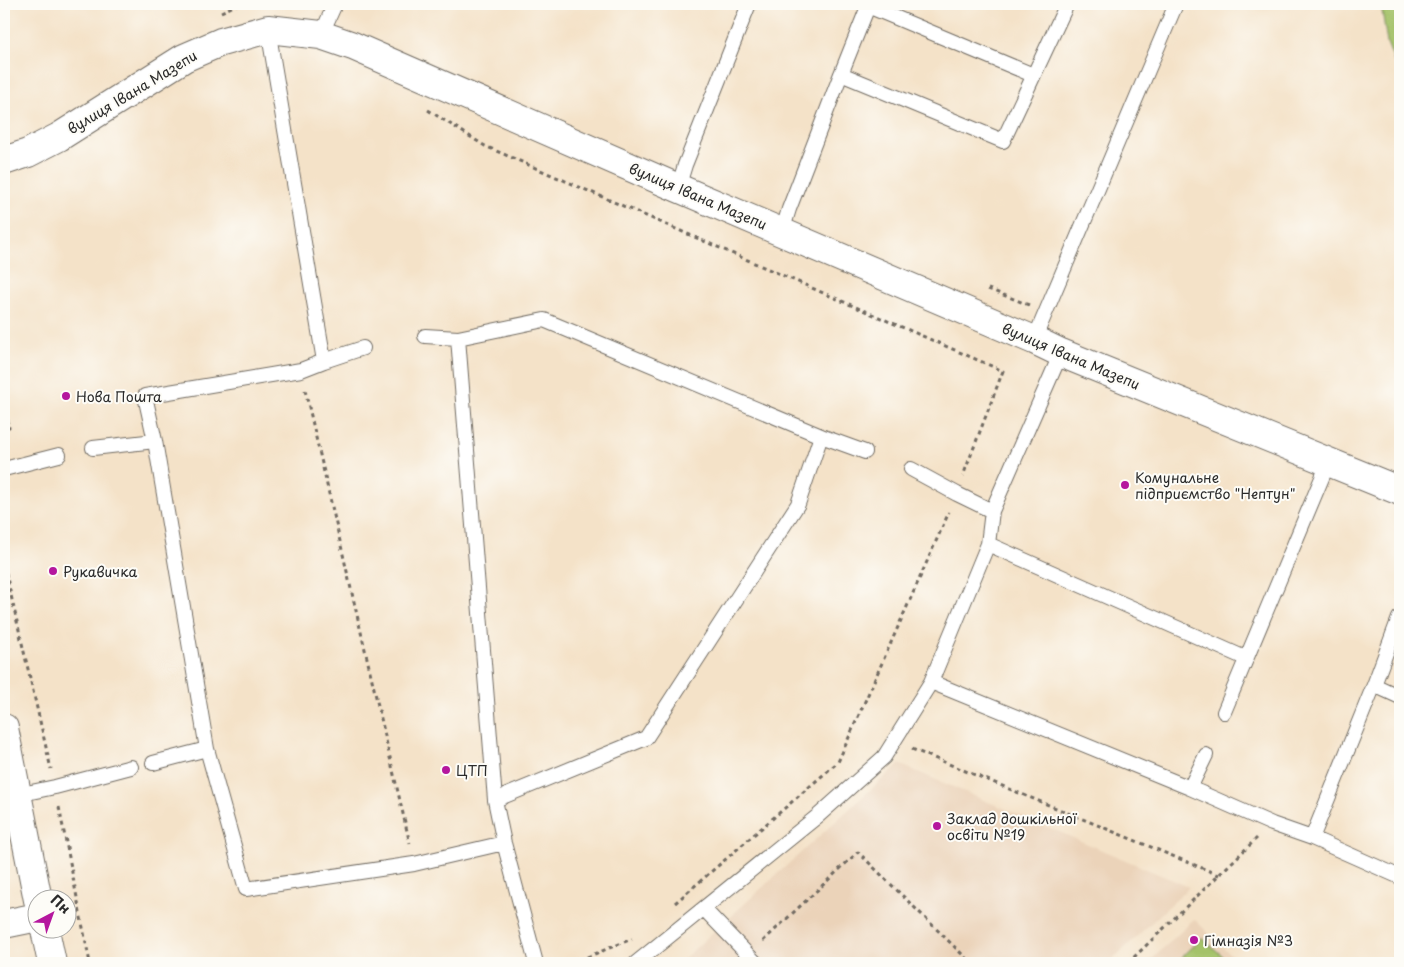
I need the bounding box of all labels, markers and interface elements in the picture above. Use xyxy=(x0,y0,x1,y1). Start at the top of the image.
street label: вулиця Івана Мазепи xyxy=(63,45,201,139)
street label: вулиця Івана Мазепи xyxy=(626,157,770,235)
street label: вулиця Івана Мазепи xyxy=(999,317,1143,395)
place label: Нова Пошта xyxy=(76,386,162,407)
marker: Нова Пошта xyxy=(60,390,72,402)
place label: Комунальне підприємство "Нептун" xyxy=(1135,467,1296,504)
marker: Комунальне підприємство "Нептун" xyxy=(1119,479,1131,491)
place label: Рукавичка xyxy=(63,561,137,582)
marker: Рукавичка xyxy=(47,565,59,577)
place label: ЦТП xyxy=(456,760,488,781)
marker: ЦТП xyxy=(440,764,452,776)
place label: Заклад дошкільної освіти №19 xyxy=(947,808,1078,845)
marker: Заклад дошкільної освіти №19 xyxy=(931,820,943,832)
text: Пн xyxy=(46,889,75,918)
north arrow xyxy=(28,890,78,940)
place label: Гімназія №3 xyxy=(1204,930,1293,951)
marker: Гімназія №3 xyxy=(1188,934,1200,946)

